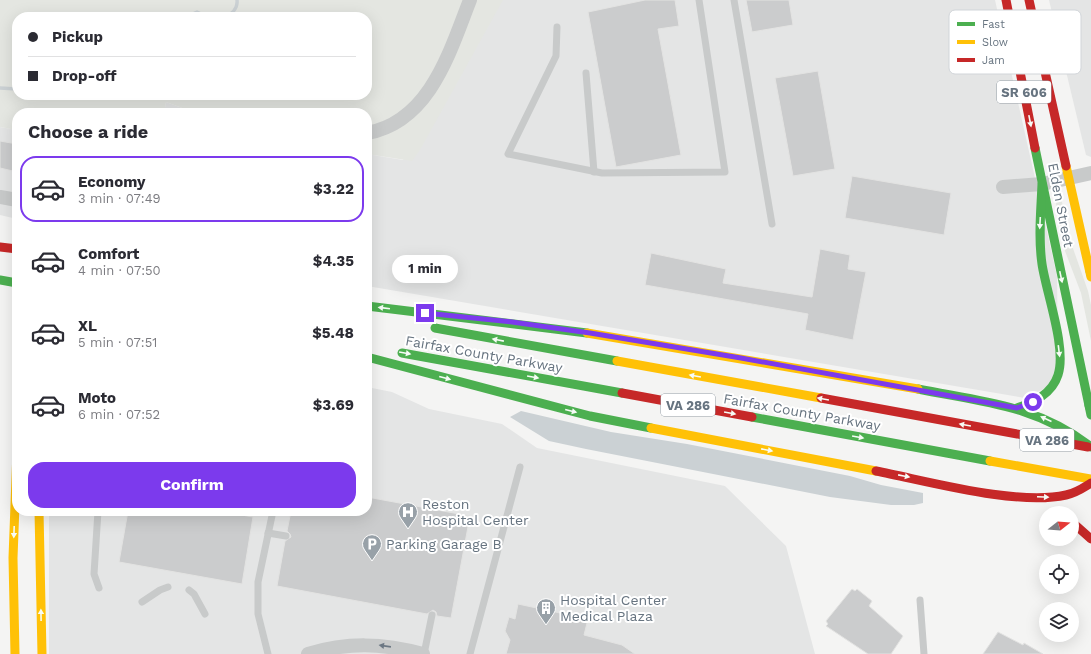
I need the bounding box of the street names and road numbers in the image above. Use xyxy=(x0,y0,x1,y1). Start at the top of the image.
road number: SR 606 xyxy=(997,81,1051,103)
street label: Elden Street xyxy=(1045,161,1077,249)
street label: Fairfax County Parkway xyxy=(404,332,565,376)
street label: Fairfax County Parkway xyxy=(722,390,883,434)
road number: VA 286 xyxy=(661,394,715,416)
road number: VA 286 xyxy=(1020,429,1074,451)

